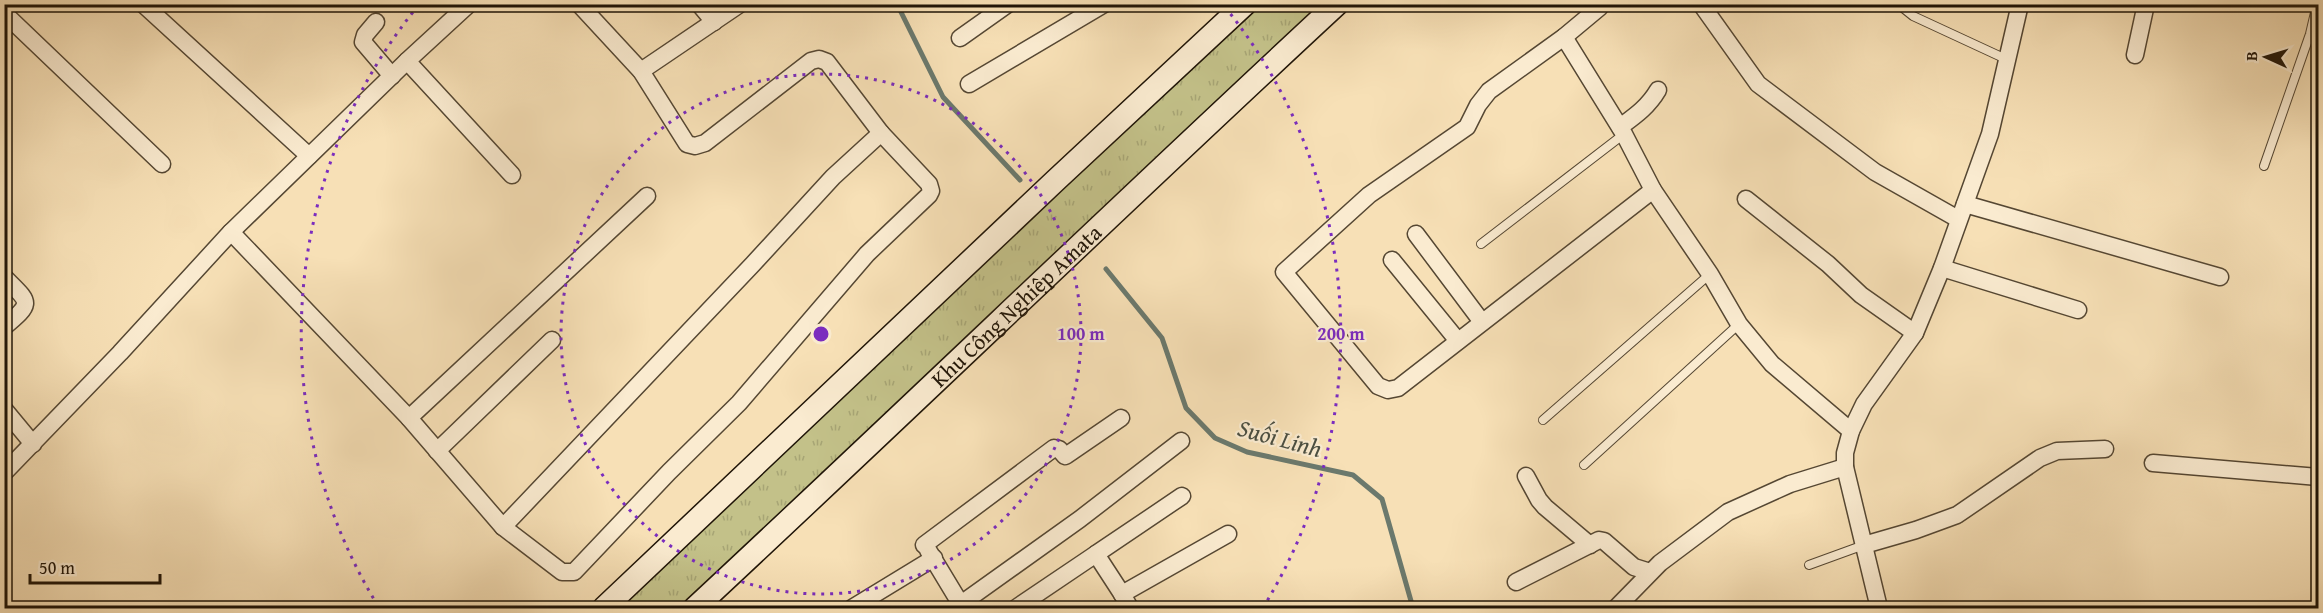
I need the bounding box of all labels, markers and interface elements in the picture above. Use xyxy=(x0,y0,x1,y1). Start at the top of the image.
north arrow xyxy=(2236,27,2296,87)
text: B xyxy=(2239,50,2263,62)
street label: Khu Công Nghiệp Amata xyxy=(924,216,1109,394)
text: 100 m xyxy=(1057,320,1105,347)
text: 200 m xyxy=(1317,320,1365,347)
centre of rings xyxy=(811,324,831,344)
water label: Suối Linh xyxy=(1234,410,1326,466)
scale bar xyxy=(30,547,160,585)
text: 50 m xyxy=(39,554,75,581)

